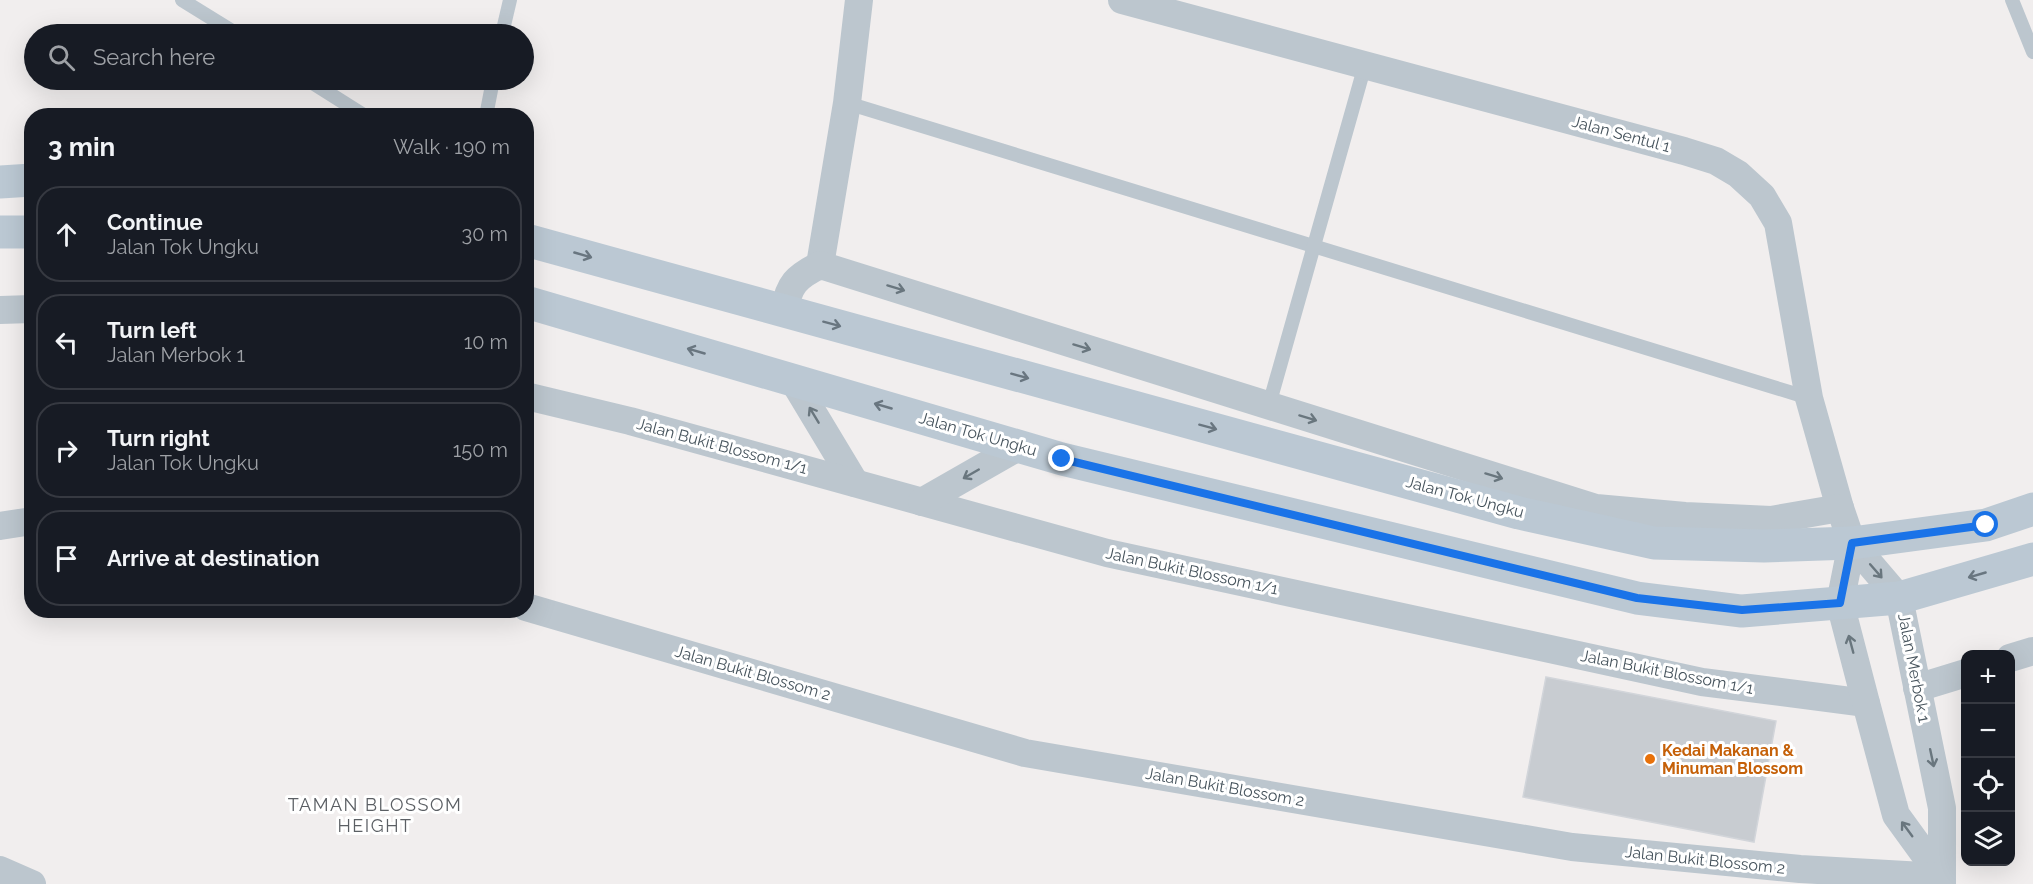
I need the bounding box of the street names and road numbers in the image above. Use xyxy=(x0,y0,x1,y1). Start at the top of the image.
street label: Jalan Sentul 1 xyxy=(1570,112,1672,156)
street label: Jalan Tok Ungku xyxy=(917,408,1039,460)
street label: Jalan Bukit Blossom 1/1 xyxy=(635,414,809,478)
street label: Jalan Tok Ungku xyxy=(1404,472,1526,522)
street label: Jalan Bukit Blossom 1/1 xyxy=(1104,543,1280,599)
street label: Jalan Merbok 1 xyxy=(1894,612,1934,724)
street label: Jalan Bukit Blossom 2 xyxy=(673,642,833,704)
street label: Jalan Bukit Blossom 1/1 xyxy=(1579,646,1755,698)
street label: Jalan Bukit Blossom 2 xyxy=(1144,764,1306,810)
street label: Jalan Bukit Blossom 2 xyxy=(1624,842,1786,878)

